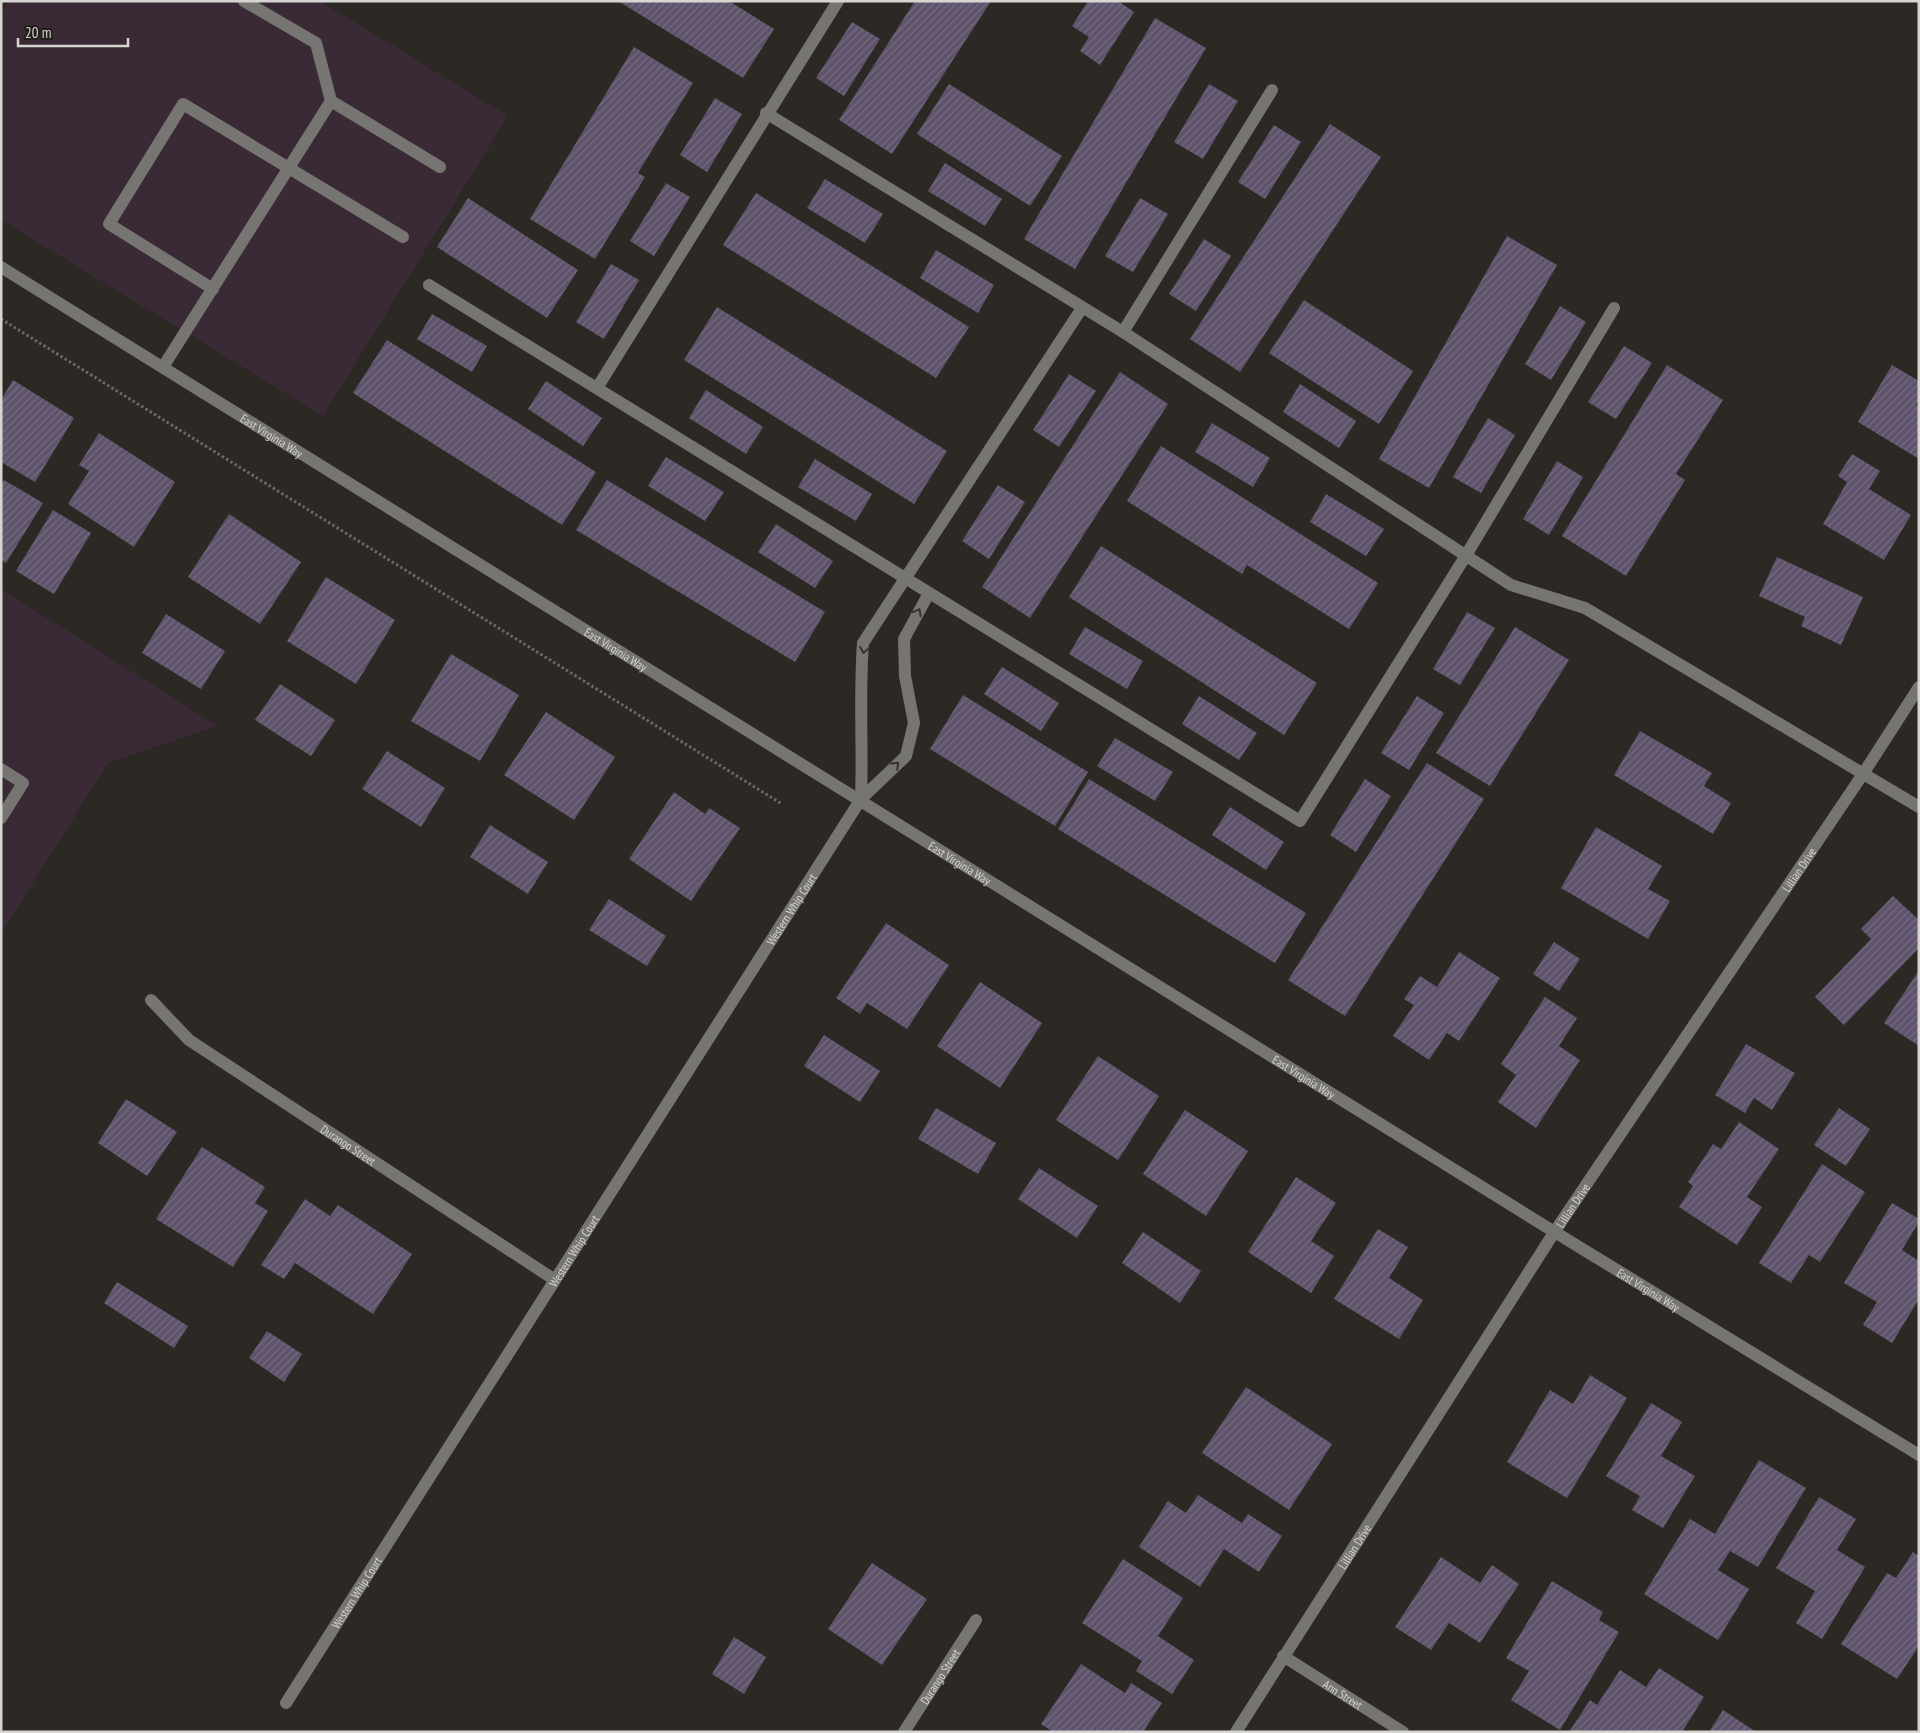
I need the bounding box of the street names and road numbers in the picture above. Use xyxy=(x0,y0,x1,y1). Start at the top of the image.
street label: East Virginia Way xyxy=(238,410,306,461)
street label: East Virginia Way xyxy=(582,624,650,674)
street label: East Virginia Way xyxy=(926,838,995,888)
street label: Lillian Drive xyxy=(1778,844,1819,894)
street label: Western Whip Court xyxy=(763,870,820,948)
street label: East Virginia Way xyxy=(1270,1051,1339,1102)
street label: Durango Street xyxy=(318,1121,380,1168)
street label: Lillian Drive xyxy=(1552,1180,1593,1230)
street label: Western Whip Court xyxy=(545,1212,602,1289)
street label: East Virginia Way xyxy=(1614,1264,1683,1315)
street label: Lillian Drive xyxy=(1334,1521,1374,1572)
street label: Western Whip Court xyxy=(328,1553,385,1631)
street label: Durango Street xyxy=(916,1645,963,1707)
street label: Ann Street xyxy=(1321,1676,1366,1712)

